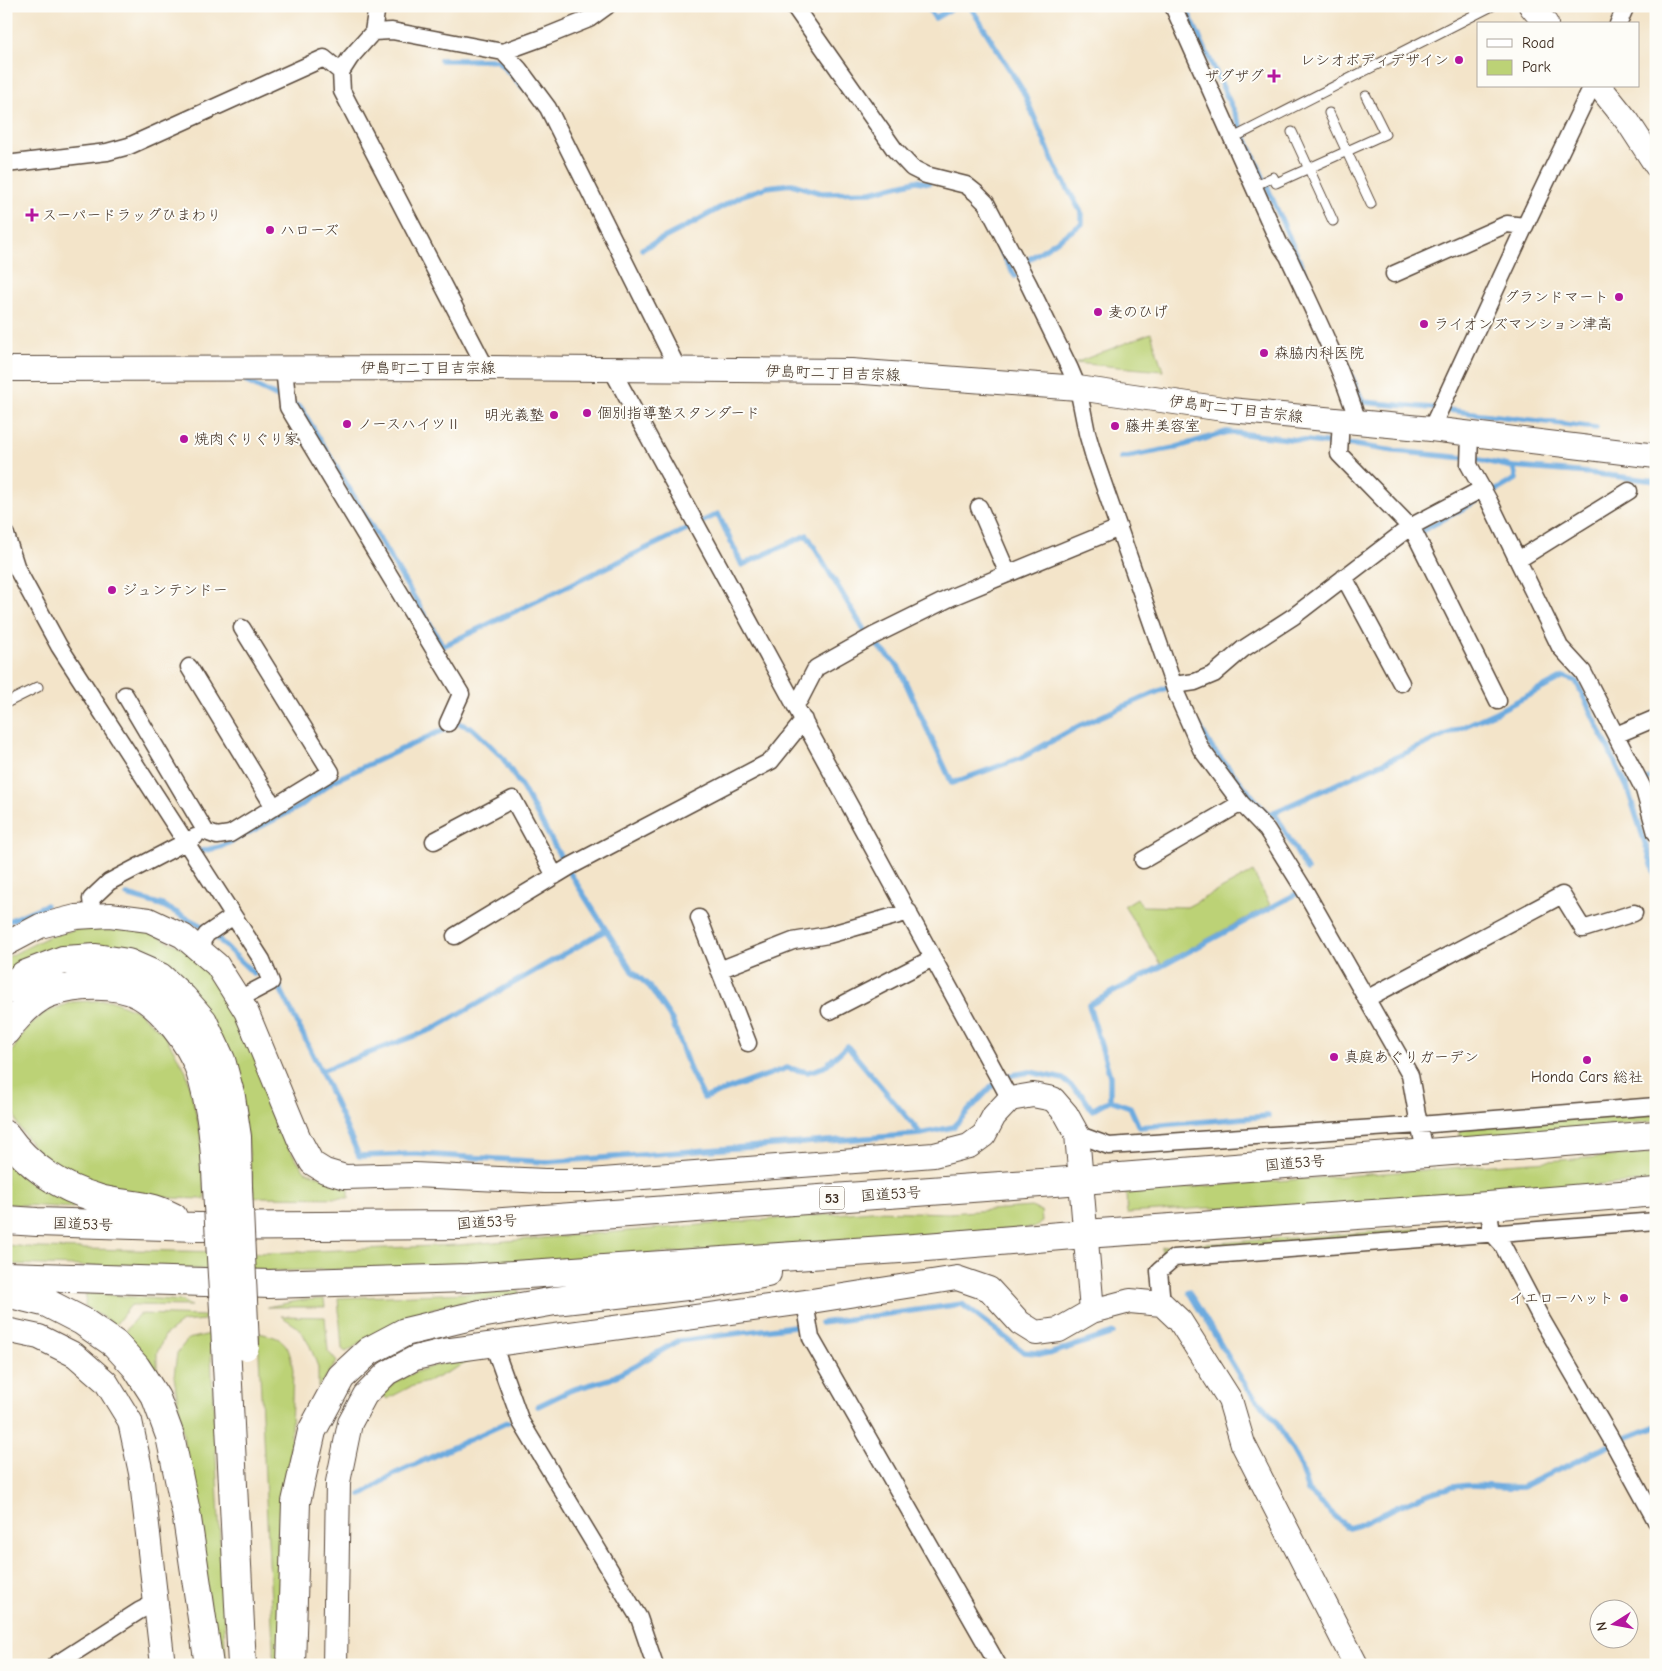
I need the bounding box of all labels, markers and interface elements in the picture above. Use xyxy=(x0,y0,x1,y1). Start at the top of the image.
legend xyxy=(1477,22,1640,88)
text: Road xyxy=(1522,34,1554,52)
place label: レシオボディデザイン xyxy=(1300,51,1449,69)
marker: レシオボディデザイン xyxy=(1453,54,1465,66)
text: Park xyxy=(1522,58,1551,76)
place label: ザグザグ xyxy=(1205,67,1264,85)
marker: ザグザグ xyxy=(1268,70,1280,82)
place label: スーパードラッグひまわり xyxy=(42,206,221,224)
marker: スーパードラッグひまわり xyxy=(26,209,38,221)
place label: ハローズ xyxy=(280,221,339,239)
marker: ハローズ xyxy=(264,224,276,236)
place label: グランドマート xyxy=(1504,288,1609,306)
marker: グランドマート xyxy=(1613,291,1625,303)
place label: 麦のひげ xyxy=(1108,303,1168,321)
marker: 麦のひげ xyxy=(1092,306,1104,318)
place label: ライオンズマンション津高 xyxy=(1434,315,1612,333)
marker: ライオンズマンション津高 xyxy=(1418,318,1430,330)
place label: 森脇内科医院 xyxy=(1274,344,1364,362)
marker: 森脇内科医院 xyxy=(1258,347,1270,359)
street label: 伊島町二丁目吉宗線 xyxy=(360,359,496,377)
street label: 伊島町二丁目吉宗線 xyxy=(765,362,901,384)
street label: 伊島町二丁目吉宗線 xyxy=(1168,392,1304,426)
place label: 個別指導塾スタンダード xyxy=(597,404,760,422)
place label: 明光義塾 xyxy=(484,406,544,424)
marker: 個別指導塾スタンダード xyxy=(581,407,593,419)
marker: 明光義塾 xyxy=(548,409,560,421)
place label: ノースハイツⅡ xyxy=(357,415,461,433)
place label: 藤井美容室 xyxy=(1125,417,1200,435)
marker: ノースハイツⅡ xyxy=(341,418,353,430)
marker: 藤井美容室 xyxy=(1109,420,1121,432)
place label: 焼肉ぐりぐり家 xyxy=(194,430,299,448)
marker: 焼肉ぐりぐり家 xyxy=(178,433,190,445)
place label: ジュンテンドー xyxy=(122,581,228,599)
marker: ジュンテンドー xyxy=(106,584,118,596)
place label: 真庭あぐりガーデン xyxy=(1344,1048,1479,1066)
marker: 真庭あぐりガーデン xyxy=(1328,1051,1340,1063)
marker: Honda Cars 総社 xyxy=(1581,1054,1593,1066)
place label: Honda Cars 総社 xyxy=(1531,1068,1643,1086)
street label: 国道53号 xyxy=(1264,1151,1326,1175)
street label: 国道53号 xyxy=(860,1183,922,1205)
road number: 53 xyxy=(820,1186,844,1210)
street label: 国道53号 xyxy=(456,1211,518,1233)
street label: 国道53号 xyxy=(52,1214,114,1234)
place label: イエローハット xyxy=(1509,1289,1614,1307)
marker: イエローハット xyxy=(1618,1292,1630,1304)
north arrow xyxy=(1590,1598,1640,1648)
text: N xyxy=(1593,1620,1611,1632)

